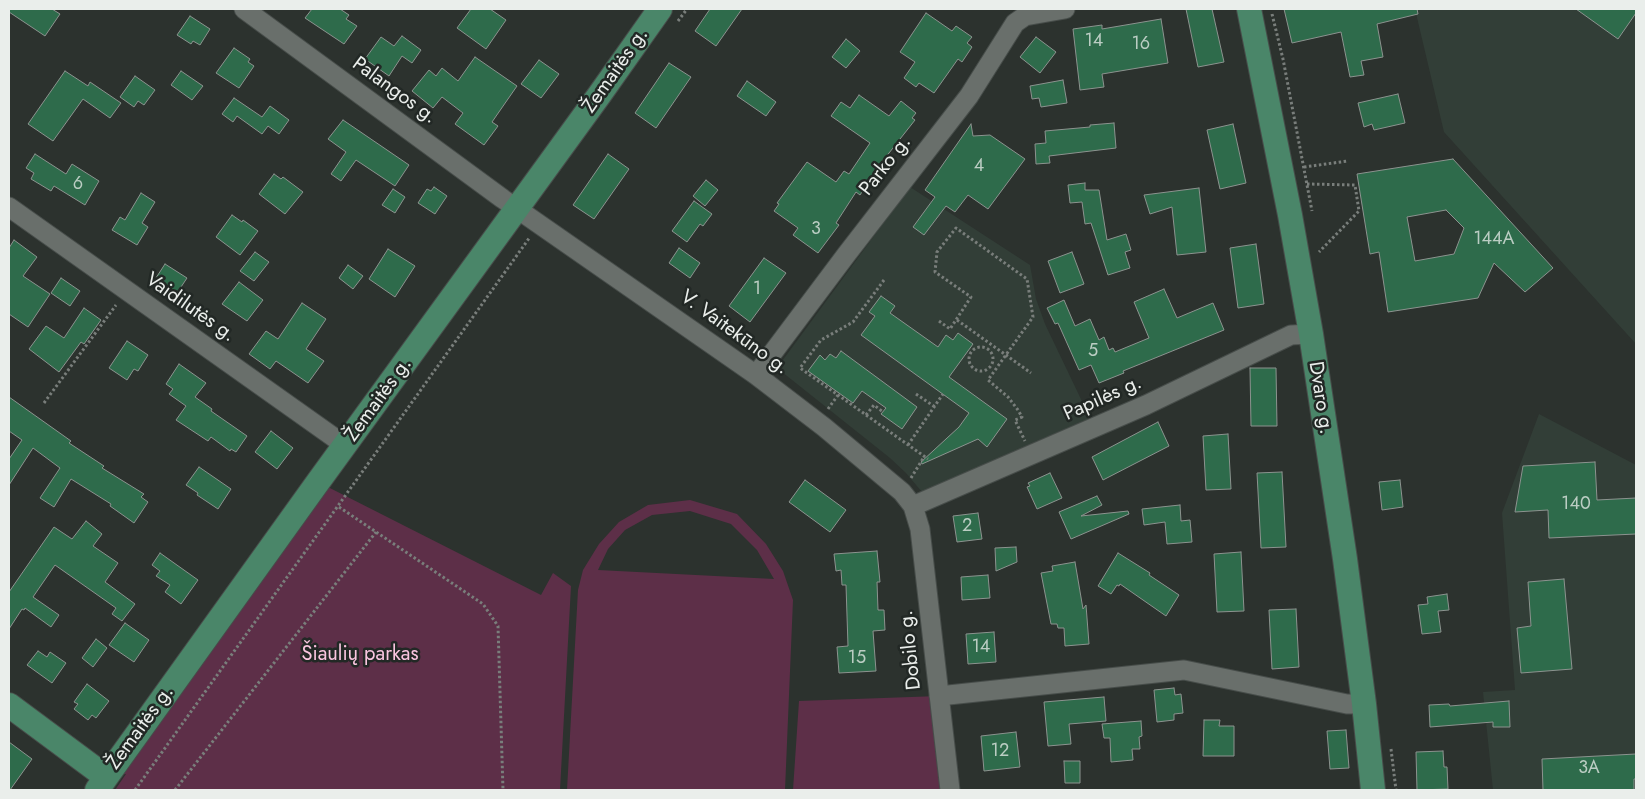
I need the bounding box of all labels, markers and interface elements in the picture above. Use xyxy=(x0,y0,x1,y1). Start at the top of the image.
street label: Žemaitės g. xyxy=(578,24,654,118)
house number: 14 xyxy=(1085,31,1103,53)
house number: 16 xyxy=(1132,34,1150,56)
street label: Palangos g. xyxy=(347,52,441,130)
street label: Parko g. xyxy=(855,131,917,201)
house number: 4 xyxy=(974,156,984,178)
house number: 6 xyxy=(73,174,83,196)
house number: 3 xyxy=(811,219,821,241)
house number: 144A xyxy=(1474,229,1514,251)
street label: Vaidilutės g. xyxy=(140,268,240,348)
house number: 1 xyxy=(753,279,761,301)
street label: V. Vaitekūno g. xyxy=(675,286,793,380)
house number: 5 xyxy=(1088,341,1098,363)
street label: Žemaitės g. xyxy=(340,353,418,447)
street label: Dvaro g. xyxy=(1302,360,1338,436)
street label: Papilės g. xyxy=(1060,371,1146,427)
house number: 140 xyxy=(1561,494,1591,516)
house number: 2 xyxy=(962,516,972,538)
street label: Dobilo g. xyxy=(895,609,927,691)
house number: 14 xyxy=(972,637,990,659)
park label: Šiaulių parkas xyxy=(302,643,418,667)
house number: 15 xyxy=(848,648,866,670)
street label: Žemaitės g. xyxy=(102,681,180,775)
house number: 12 xyxy=(991,741,1009,763)
house number: 3A xyxy=(1578,758,1600,780)

